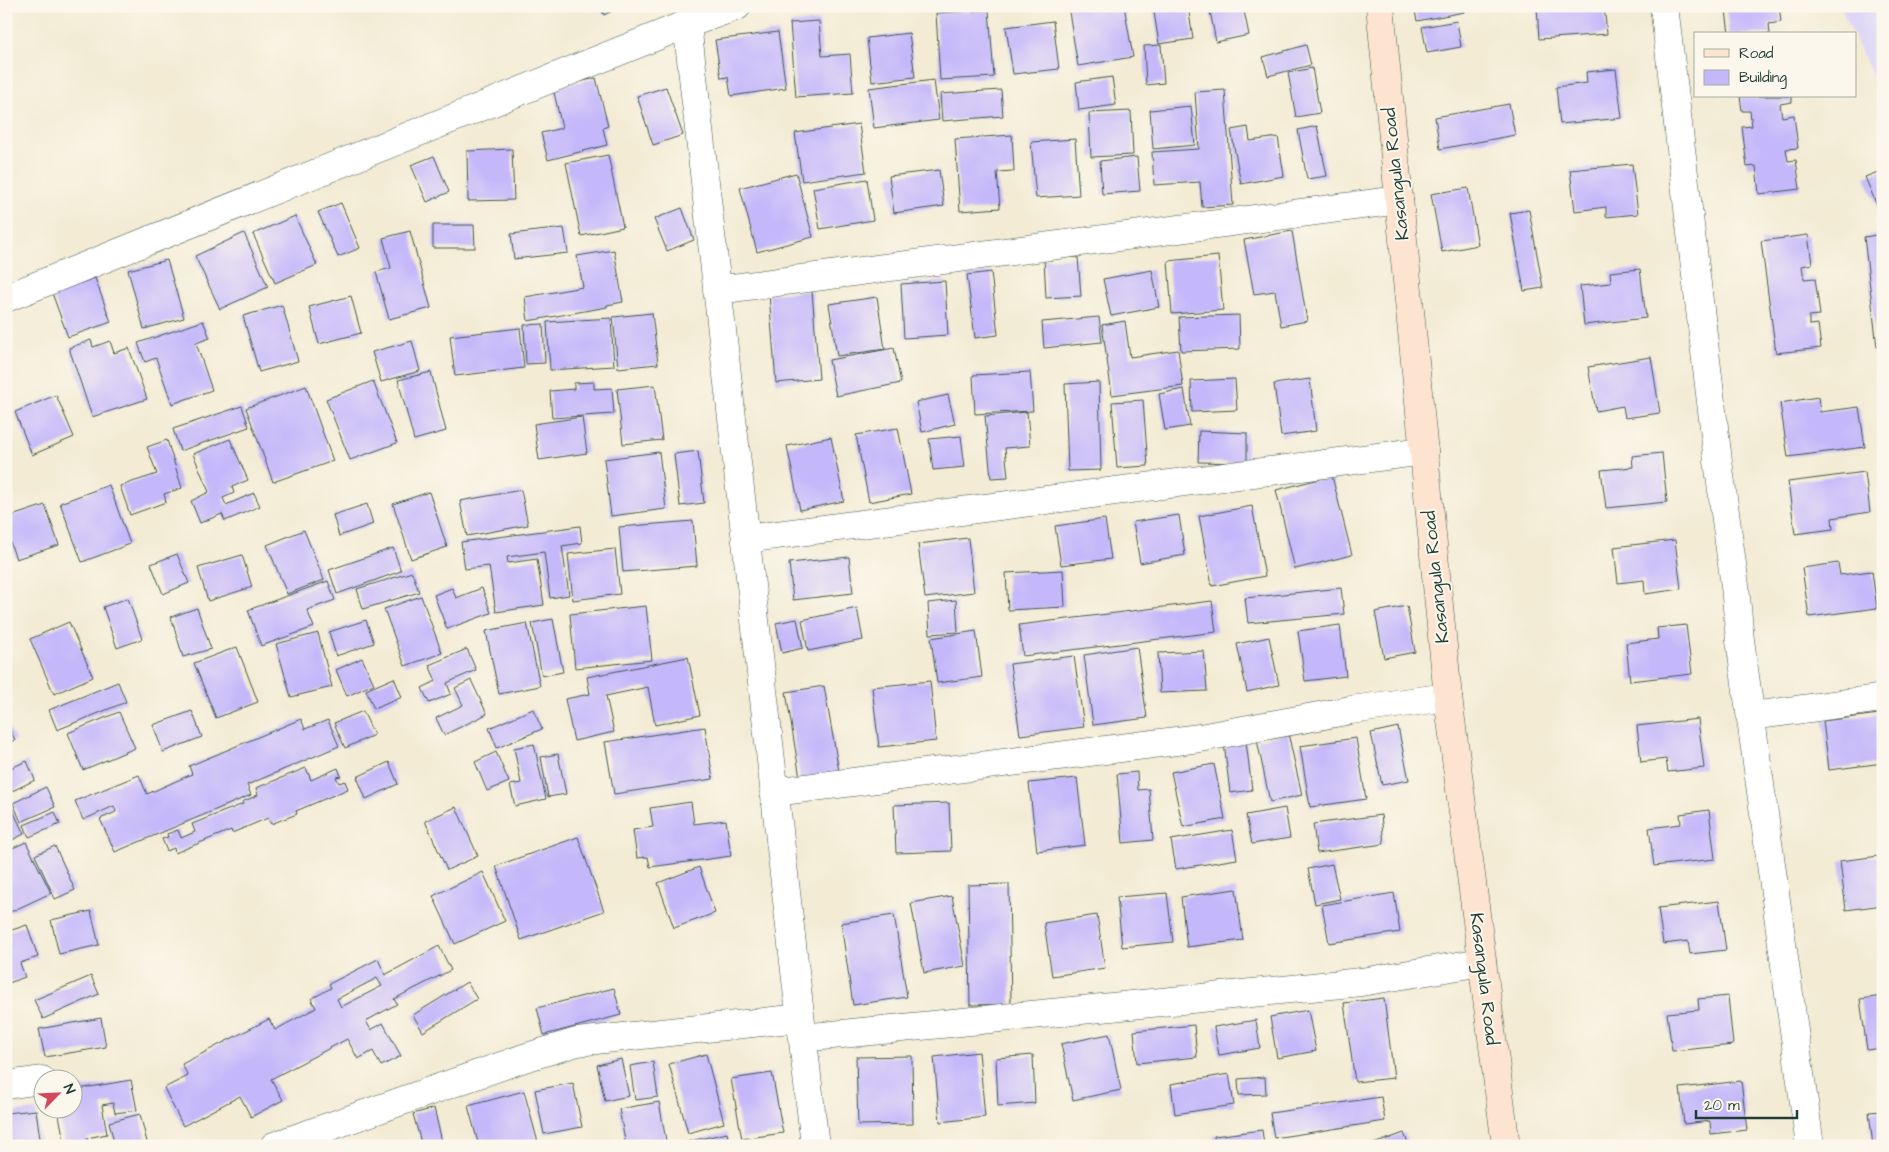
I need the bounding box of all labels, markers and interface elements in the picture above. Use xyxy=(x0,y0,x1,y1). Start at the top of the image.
legend xyxy=(1694,32,1856,98)
text: Road xyxy=(1739,43,1774,64)
text: Building xyxy=(1739,67,1787,89)
street label: Kasangula Road xyxy=(1376,106,1417,242)
street label: Kasangula Road xyxy=(1416,509,1457,645)
street label: Kasangula Road xyxy=(1461,911,1506,1047)
north arrow xyxy=(32,1070,82,1120)
text: N xyxy=(58,1081,80,1097)
scale bar xyxy=(1696,1087,1798,1119)
text: 20 m xyxy=(1704,1095,1740,1116)

